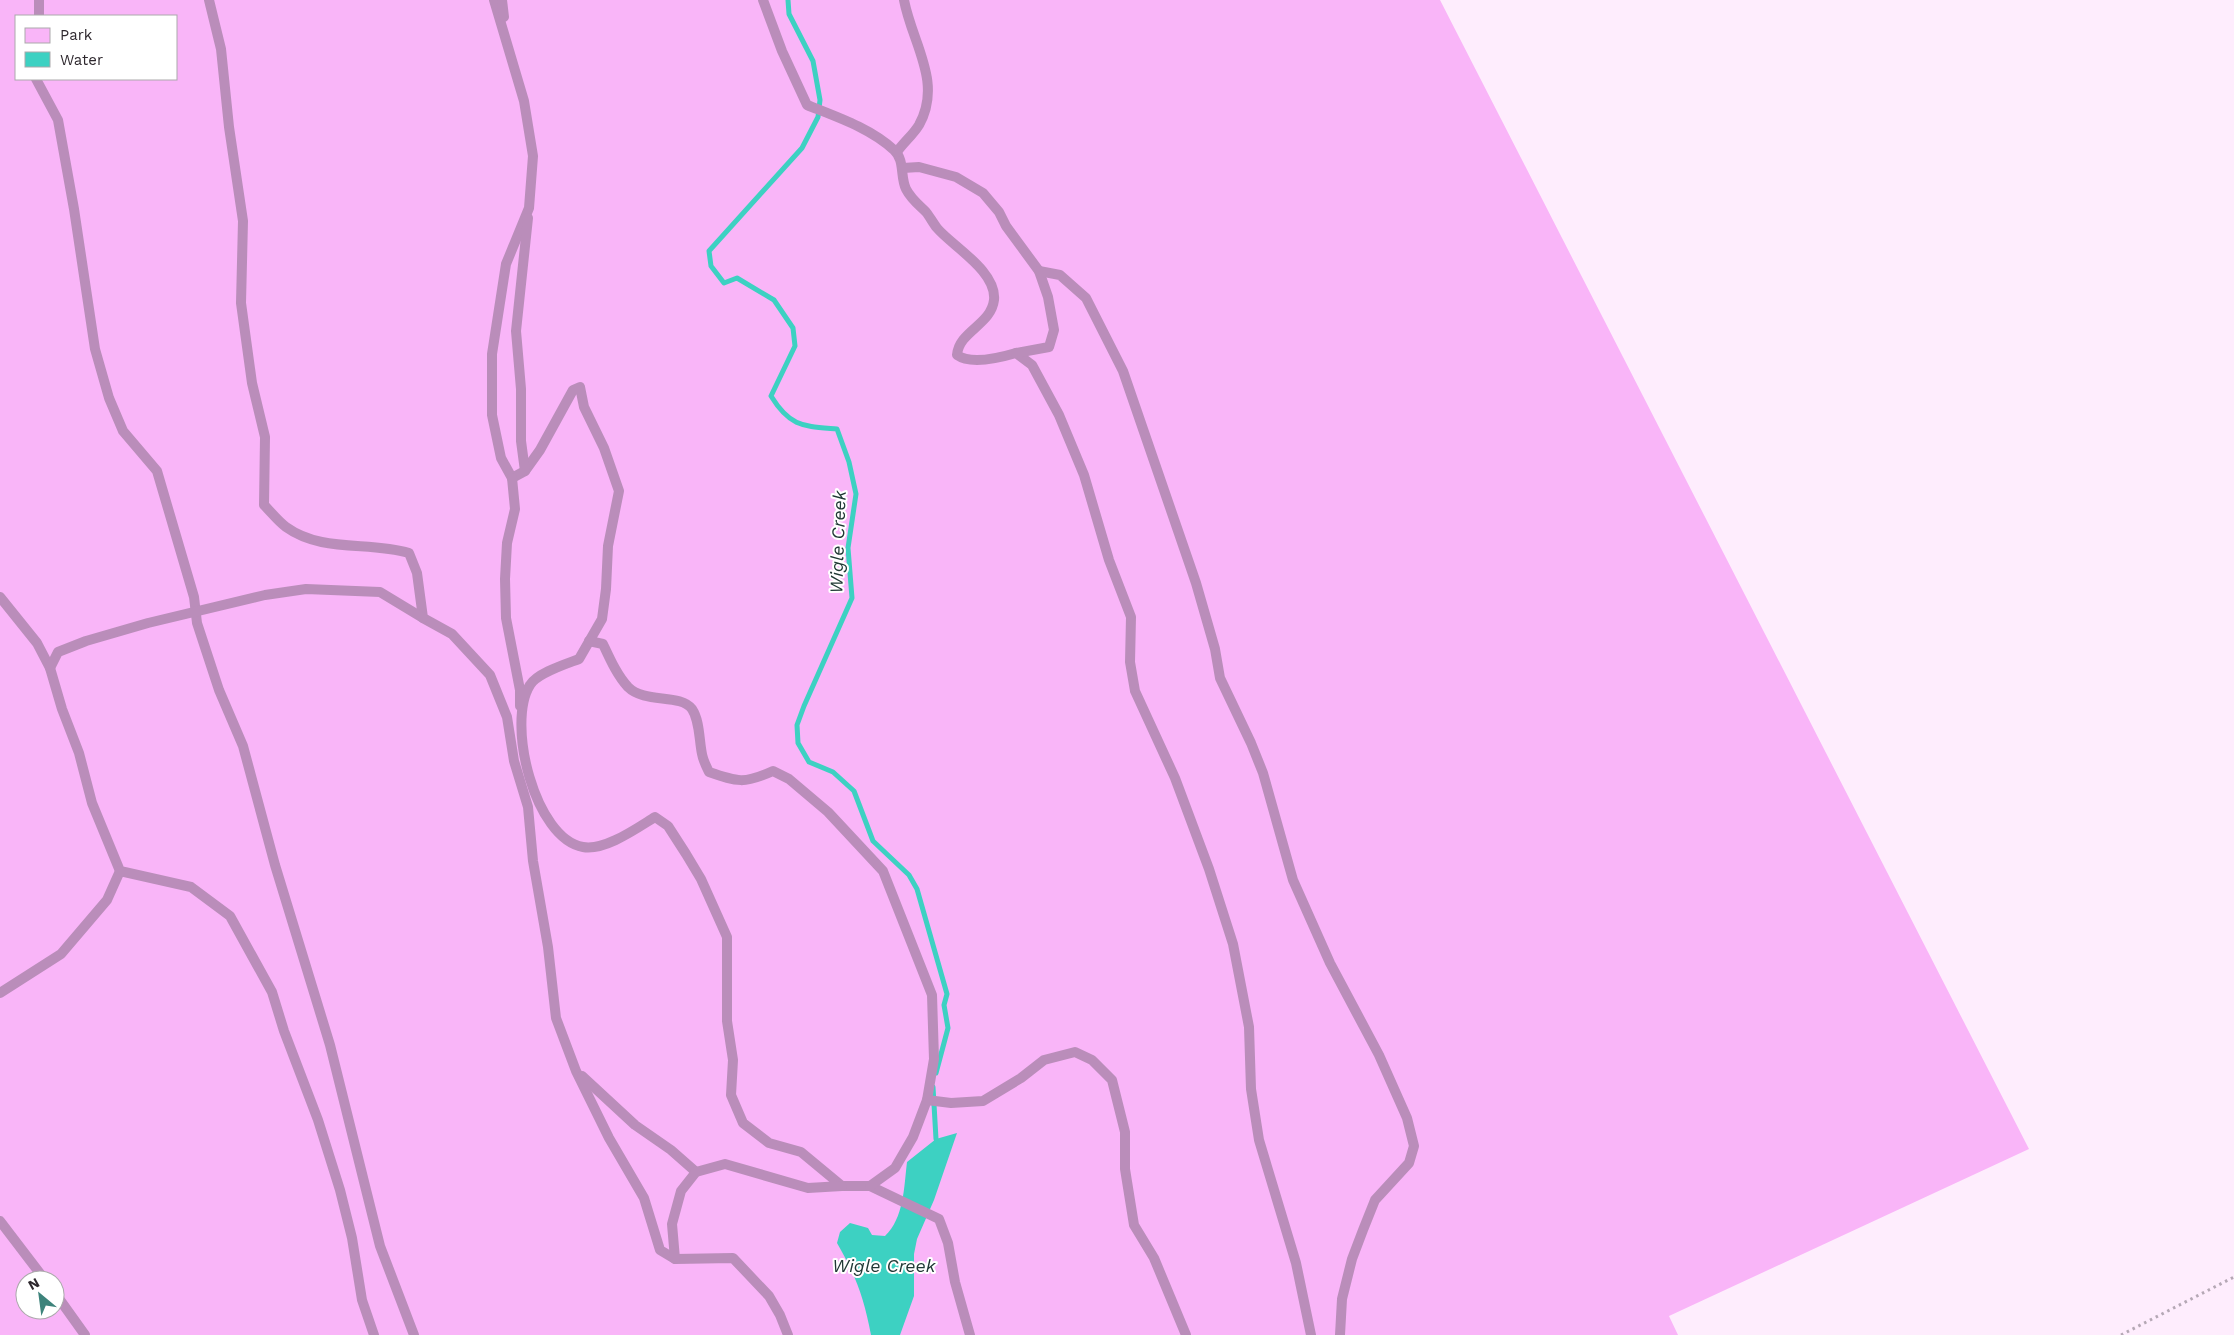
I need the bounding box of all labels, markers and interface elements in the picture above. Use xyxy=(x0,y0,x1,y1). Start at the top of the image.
legend xyxy=(15,15,178,80)
text: Park xyxy=(60,26,93,44)
text: Water xyxy=(60,51,103,69)
water label: Wigle Creek xyxy=(825,489,850,594)
water label: Wigle Creek xyxy=(832,1255,937,1276)
north arrow xyxy=(15,1270,65,1320)
text: N xyxy=(25,1274,42,1293)

